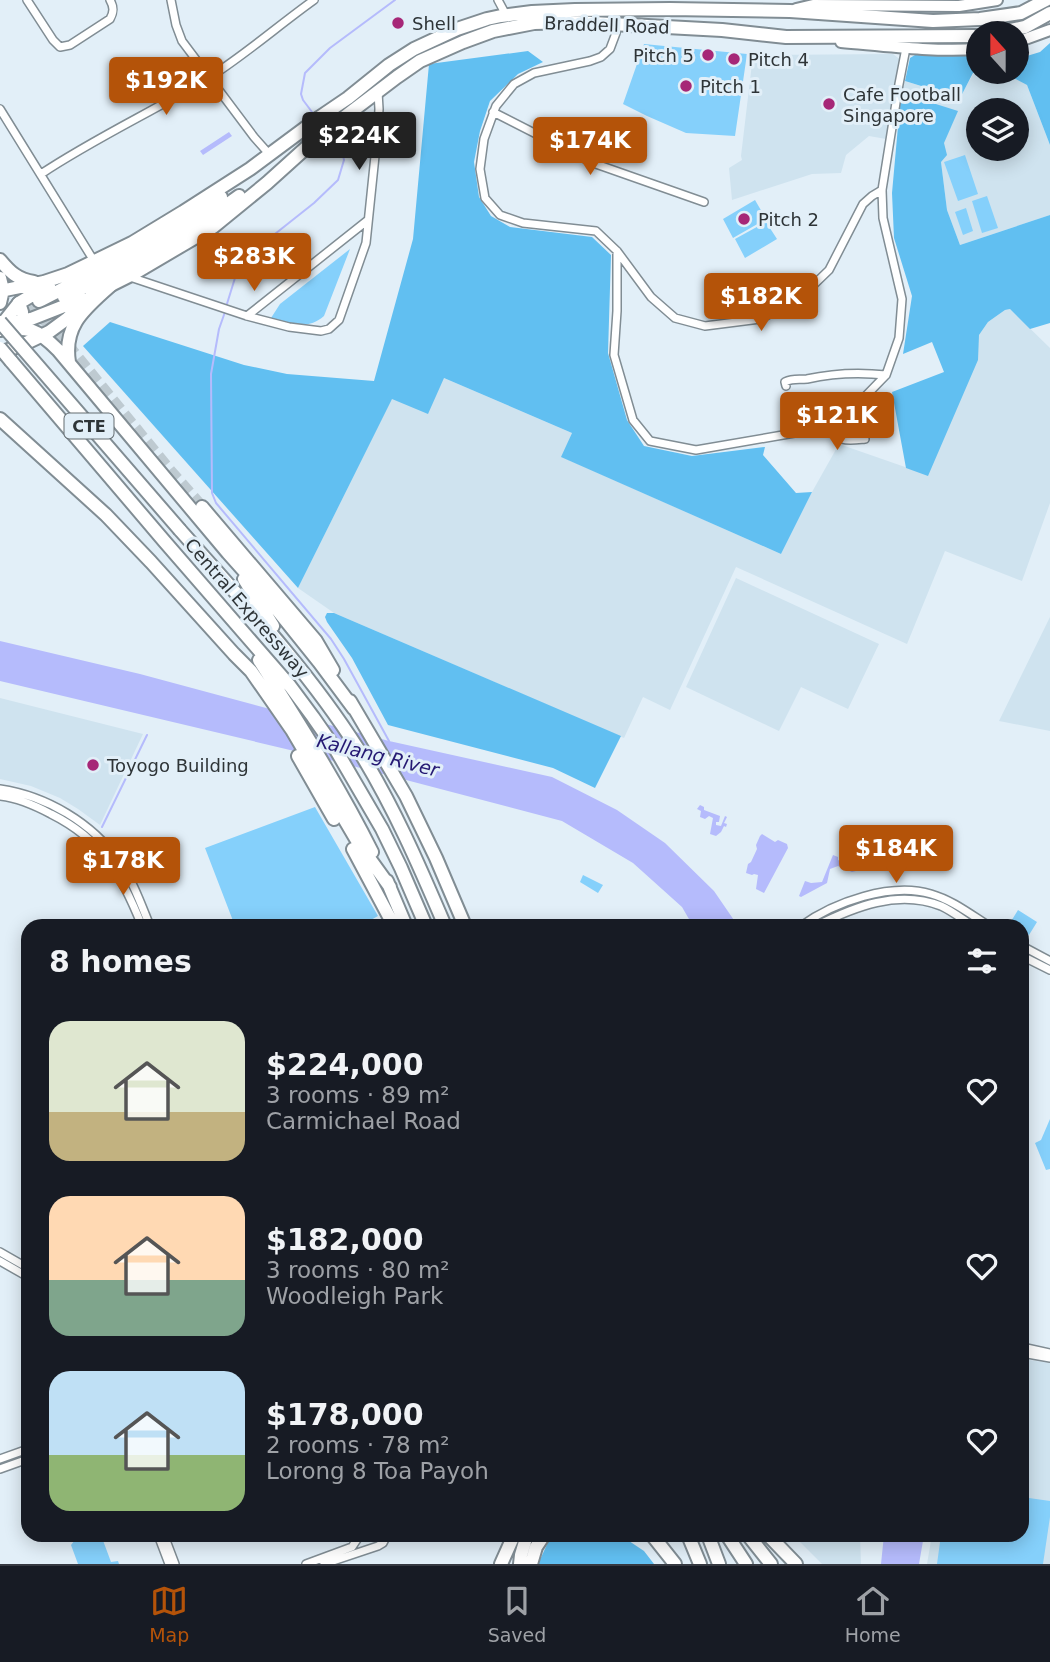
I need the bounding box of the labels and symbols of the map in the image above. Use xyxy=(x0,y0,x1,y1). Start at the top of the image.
street label: Braddell Road xyxy=(544,12,670,38)
place label: Shell xyxy=(412,13,456,34)
marker: Shell xyxy=(390,15,406,31)
north arrow xyxy=(966,21,1029,84)
place label: Pitch 5 xyxy=(633,45,694,66)
marker: Pitch 5 xyxy=(700,47,716,63)
place label: Pitch 4 xyxy=(748,49,809,70)
marker: Pitch 4 xyxy=(726,51,742,67)
pin: $192K xyxy=(117,58,215,117)
place label: Pitch 1 xyxy=(700,76,761,97)
marker: Pitch 1 xyxy=(678,78,694,94)
place label: Cafe Football Singapore xyxy=(843,84,961,126)
marker: Cafe Football Singapore xyxy=(821,96,837,112)
pin: $224K xyxy=(310,113,408,172)
pin: $174K xyxy=(541,118,639,177)
place label: Pitch 2 xyxy=(758,209,819,230)
marker: Pitch 2 xyxy=(736,211,752,227)
pin: $283K xyxy=(205,233,303,293)
pin: $182K xyxy=(712,274,810,333)
pin: $121K xyxy=(788,392,886,452)
road number: CTE xyxy=(64,414,114,438)
street label: Central Expressway xyxy=(181,534,314,682)
water label: Kallang River xyxy=(315,729,442,781)
place label: Toyogo Building xyxy=(106,755,249,776)
marker: Toyogo Building xyxy=(85,757,101,773)
pin: $184K xyxy=(847,826,945,885)
pin: $178K xyxy=(74,838,172,897)

